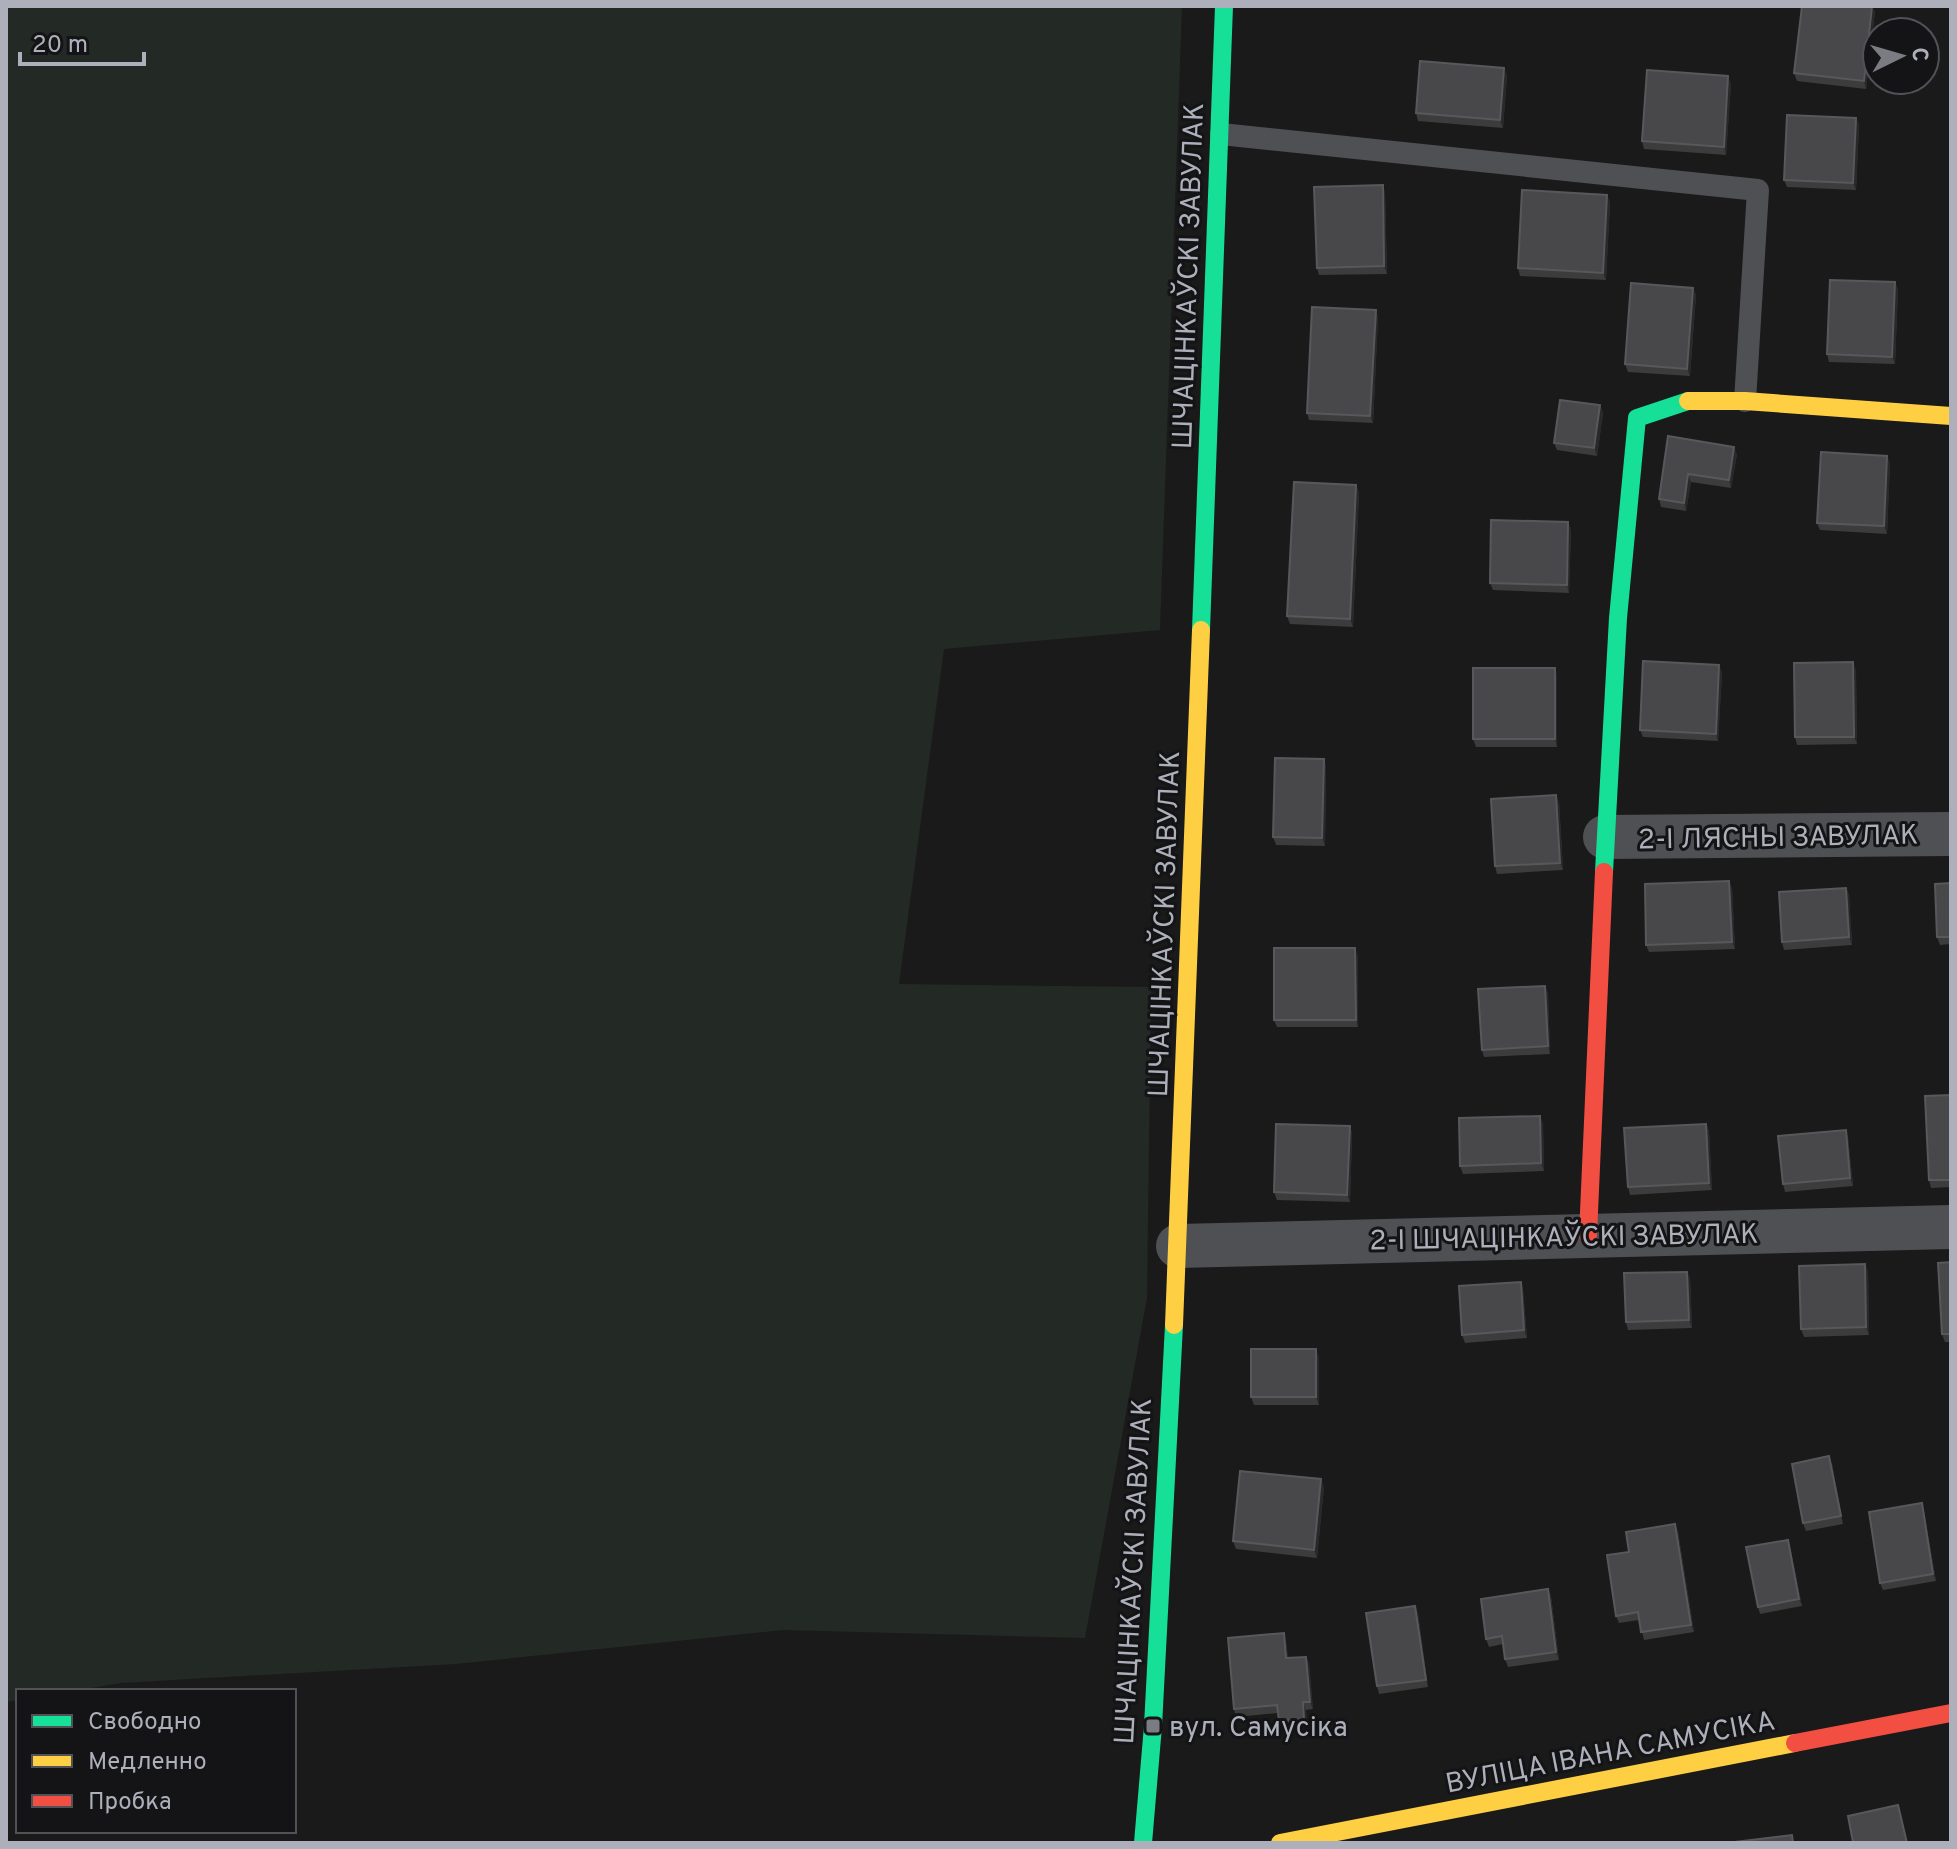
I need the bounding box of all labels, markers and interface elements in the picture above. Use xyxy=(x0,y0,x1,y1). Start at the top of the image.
scale bar xyxy=(20,16,144,66)
north arrow xyxy=(1861,16,1941,96)
text: 20 m xyxy=(32,31,88,61)
text: С xyxy=(1904,46,1932,63)
street label: ШЧАЦІНКАЎСКІ ЗАВУЛАК xyxy=(1164,102,1214,450)
street label: ШЧАЦІНКАЎСКІ ЗАВУЛАК xyxy=(1140,750,1190,1098)
street label: 2-І ЛЯСНЫ ЗАВУЛАК xyxy=(1638,819,1919,859)
street label: 2-І ШЧАЦІНКАЎСКІ ЗАВУЛАК xyxy=(1369,1216,1759,1260)
street label: ШЧАЦІНКАЎСКІ ЗАВУЛАК xyxy=(1106,1397,1162,1745)
legend xyxy=(16,1689,296,1833)
street label: ВУЛІЦА ІВАНА САМУСІКА xyxy=(1443,1704,1778,1804)
text: Свободно xyxy=(88,1708,201,1738)
place label: вул. Самусіка xyxy=(1169,1711,1348,1747)
marker: вул. Самусіка xyxy=(1144,1717,1162,1735)
text: Медленно xyxy=(88,1748,207,1778)
text: Пробка xyxy=(88,1788,172,1818)

